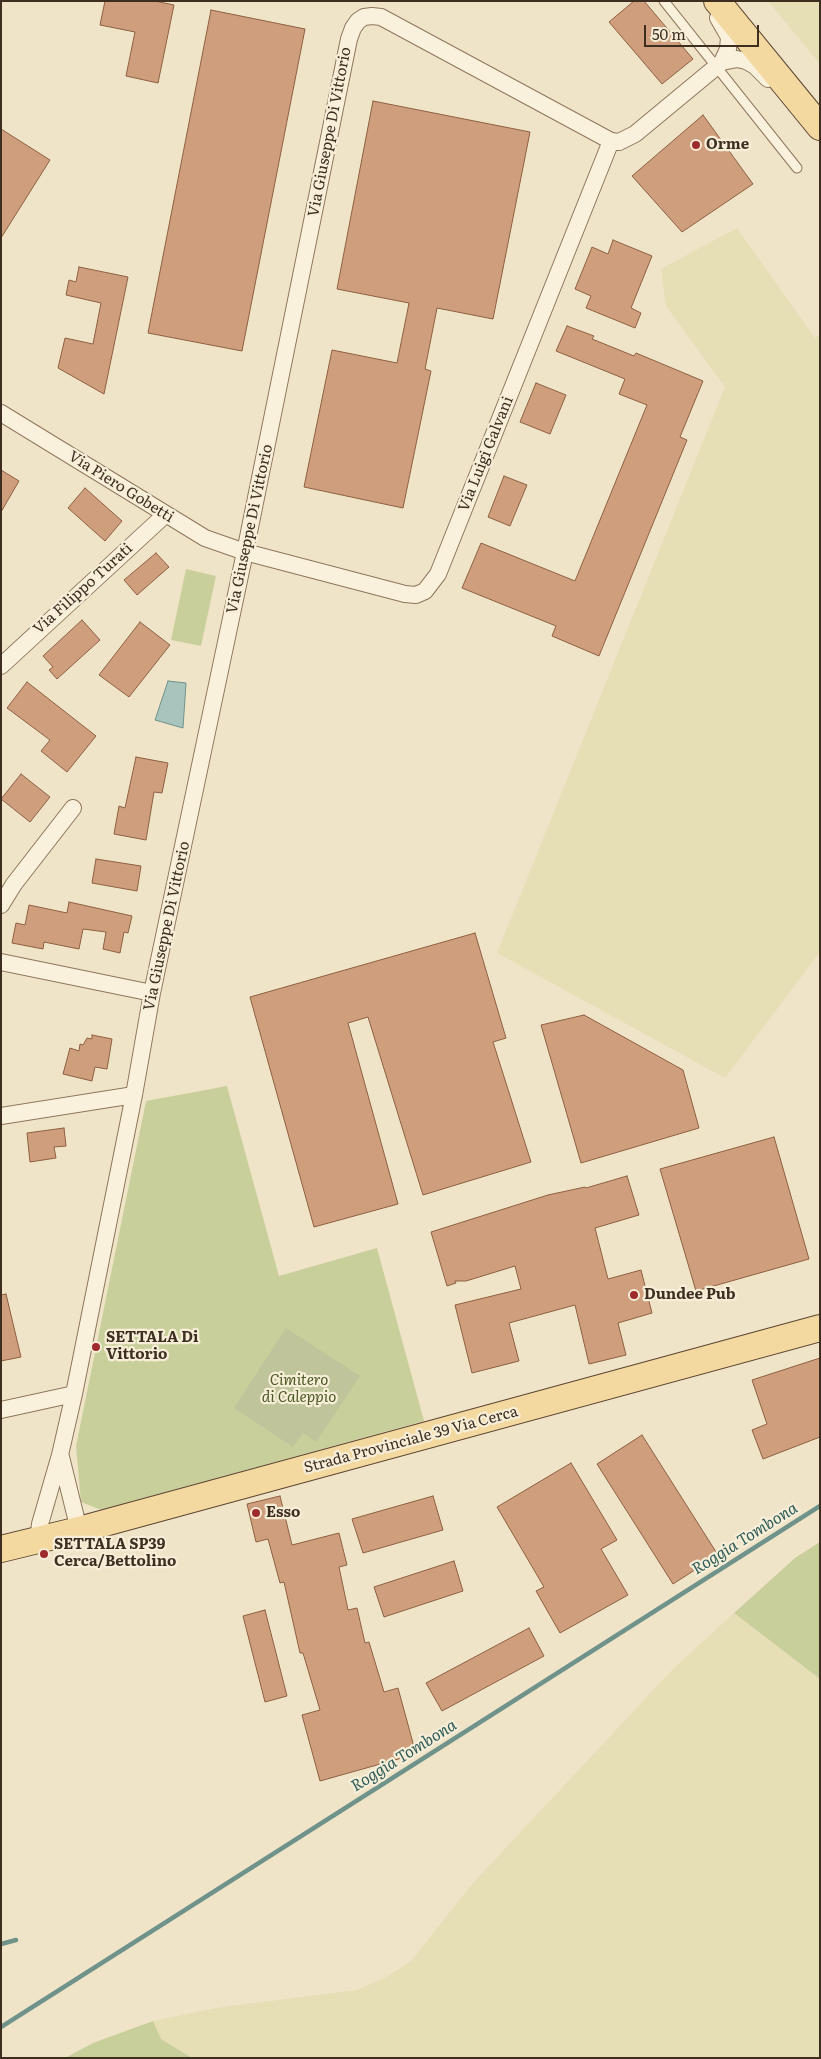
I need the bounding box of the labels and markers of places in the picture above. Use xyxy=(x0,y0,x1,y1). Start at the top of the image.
place label: Orme xyxy=(706,136,749,154)
marker: Orme xyxy=(690,139,702,151)
place label: Dundee Pub xyxy=(644,1286,735,1304)
marker: Dundee Pub xyxy=(628,1289,640,1301)
place label: SETTALA Di Vittorio xyxy=(106,1329,198,1364)
marker: SETTALA Di Vittorio xyxy=(90,1341,102,1353)
place label: Esso xyxy=(266,1504,300,1522)
marker: Esso xyxy=(250,1507,262,1519)
place label: SETTALA SP39 Cerca/Bettolino xyxy=(54,1536,176,1571)
marker: SETTALA SP39 Cerca/Bettolino xyxy=(38,1548,50,1560)

